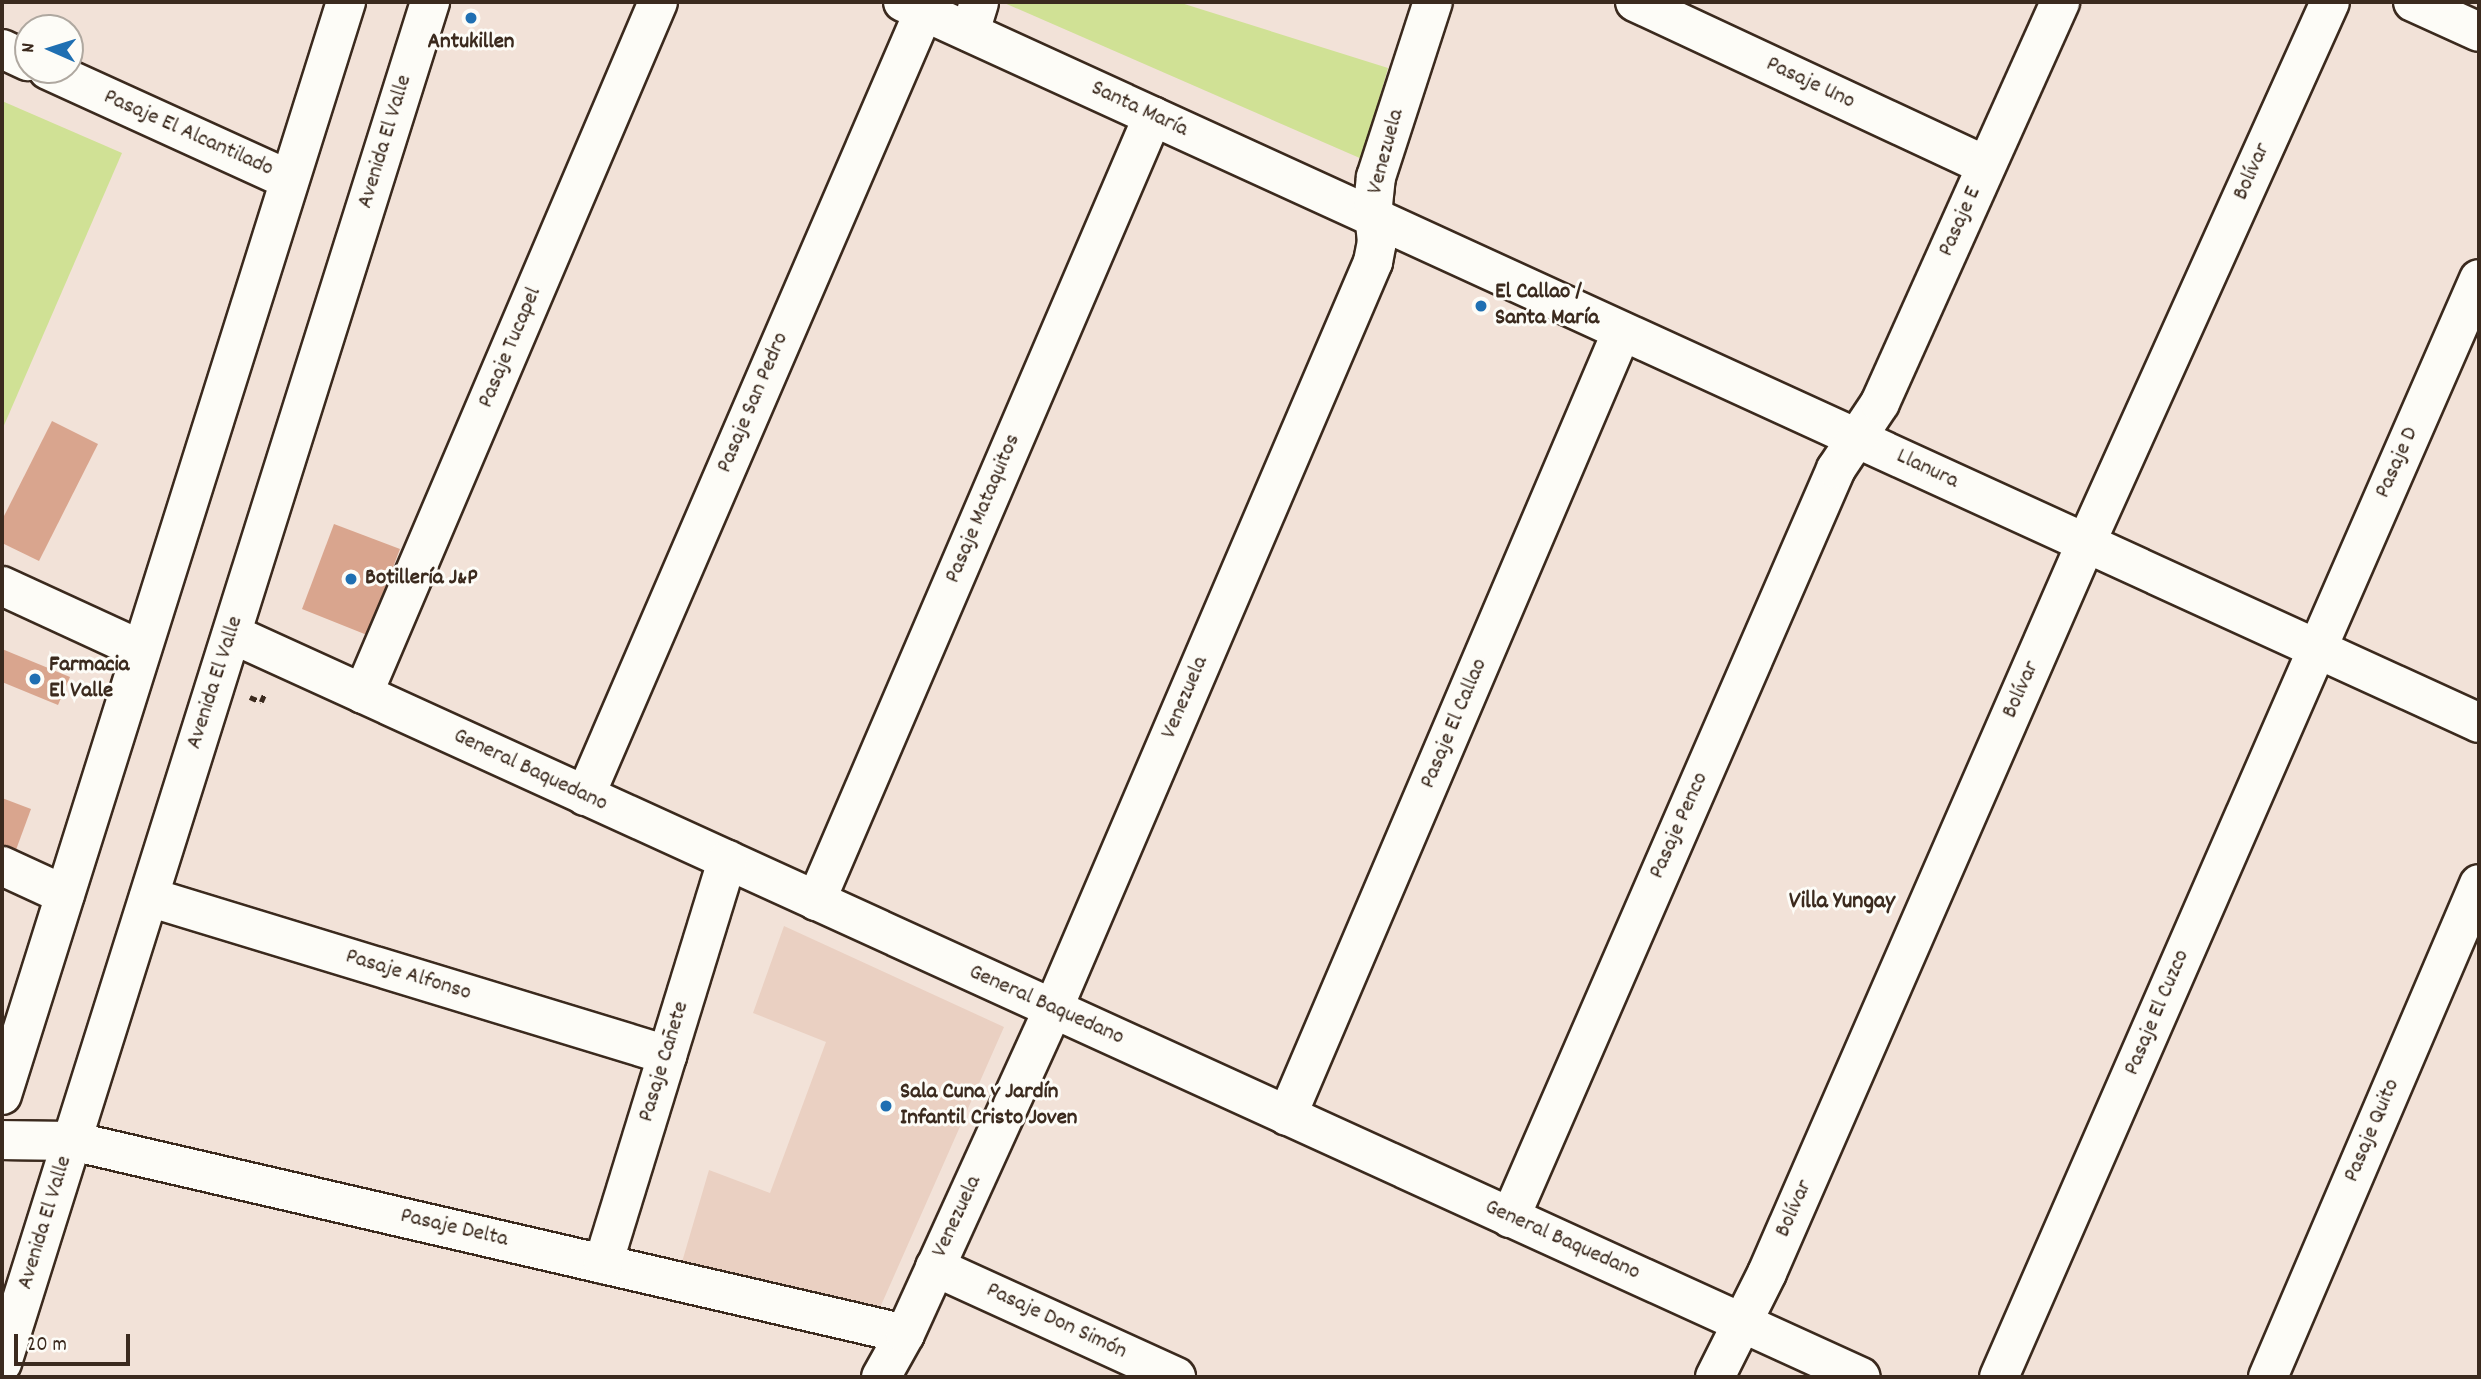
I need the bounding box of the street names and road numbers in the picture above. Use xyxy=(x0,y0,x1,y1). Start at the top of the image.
street label: Pasaje Uno xyxy=(1761,51,1859,117)
street label: Avenida El Valle xyxy=(353,72,419,212)
street label: Santa María xyxy=(1086,76,1192,144)
street label: Pasaje El Alcantilado xyxy=(99,84,277,184)
street label: Venezuela xyxy=(1362,106,1412,198)
street label: Bolívar xyxy=(2228,139,2278,205)
street label: Pasaje E xyxy=(1933,183,1989,261)
street label: Pasaje Tucapel xyxy=(473,283,549,413)
street label: Pasaje San Pedro xyxy=(712,329,796,477)
street label: Pasaje D xyxy=(2370,423,2426,503)
street label: Pasaje Mataquitos xyxy=(940,430,1028,588)
street label: Llanura xyxy=(1891,444,1963,496)
street label: Avenida El Valle xyxy=(182,613,250,753)
street label: Venezuela xyxy=(1156,653,1216,743)
street label: Pasaje El Callao xyxy=(1415,655,1495,793)
street label: Bolívar xyxy=(1997,657,2047,723)
street label: General Baquedano xyxy=(449,723,611,819)
street label: Pasaje Penco xyxy=(1644,768,1716,884)
street label: Pasaje Alfonso xyxy=(342,944,474,1008)
street label: Pasaje El Cuzco xyxy=(2119,946,2197,1080)
street label: General Baquedano xyxy=(964,959,1128,1053)
street label: Pasaje Cañete xyxy=(634,998,696,1126)
street label: Pasaje Quito xyxy=(2339,1075,2407,1187)
street label: Avenida El Valle xyxy=(13,1153,79,1293)
street label: Venezuela xyxy=(927,1172,989,1262)
street label: Bolívar xyxy=(1770,1176,1820,1242)
street label: General Baquedano xyxy=(1480,1194,1644,1288)
street label: Pasaje Delta xyxy=(397,1203,511,1255)
street label: Pasaje Don Simón xyxy=(981,1277,1131,1367)

